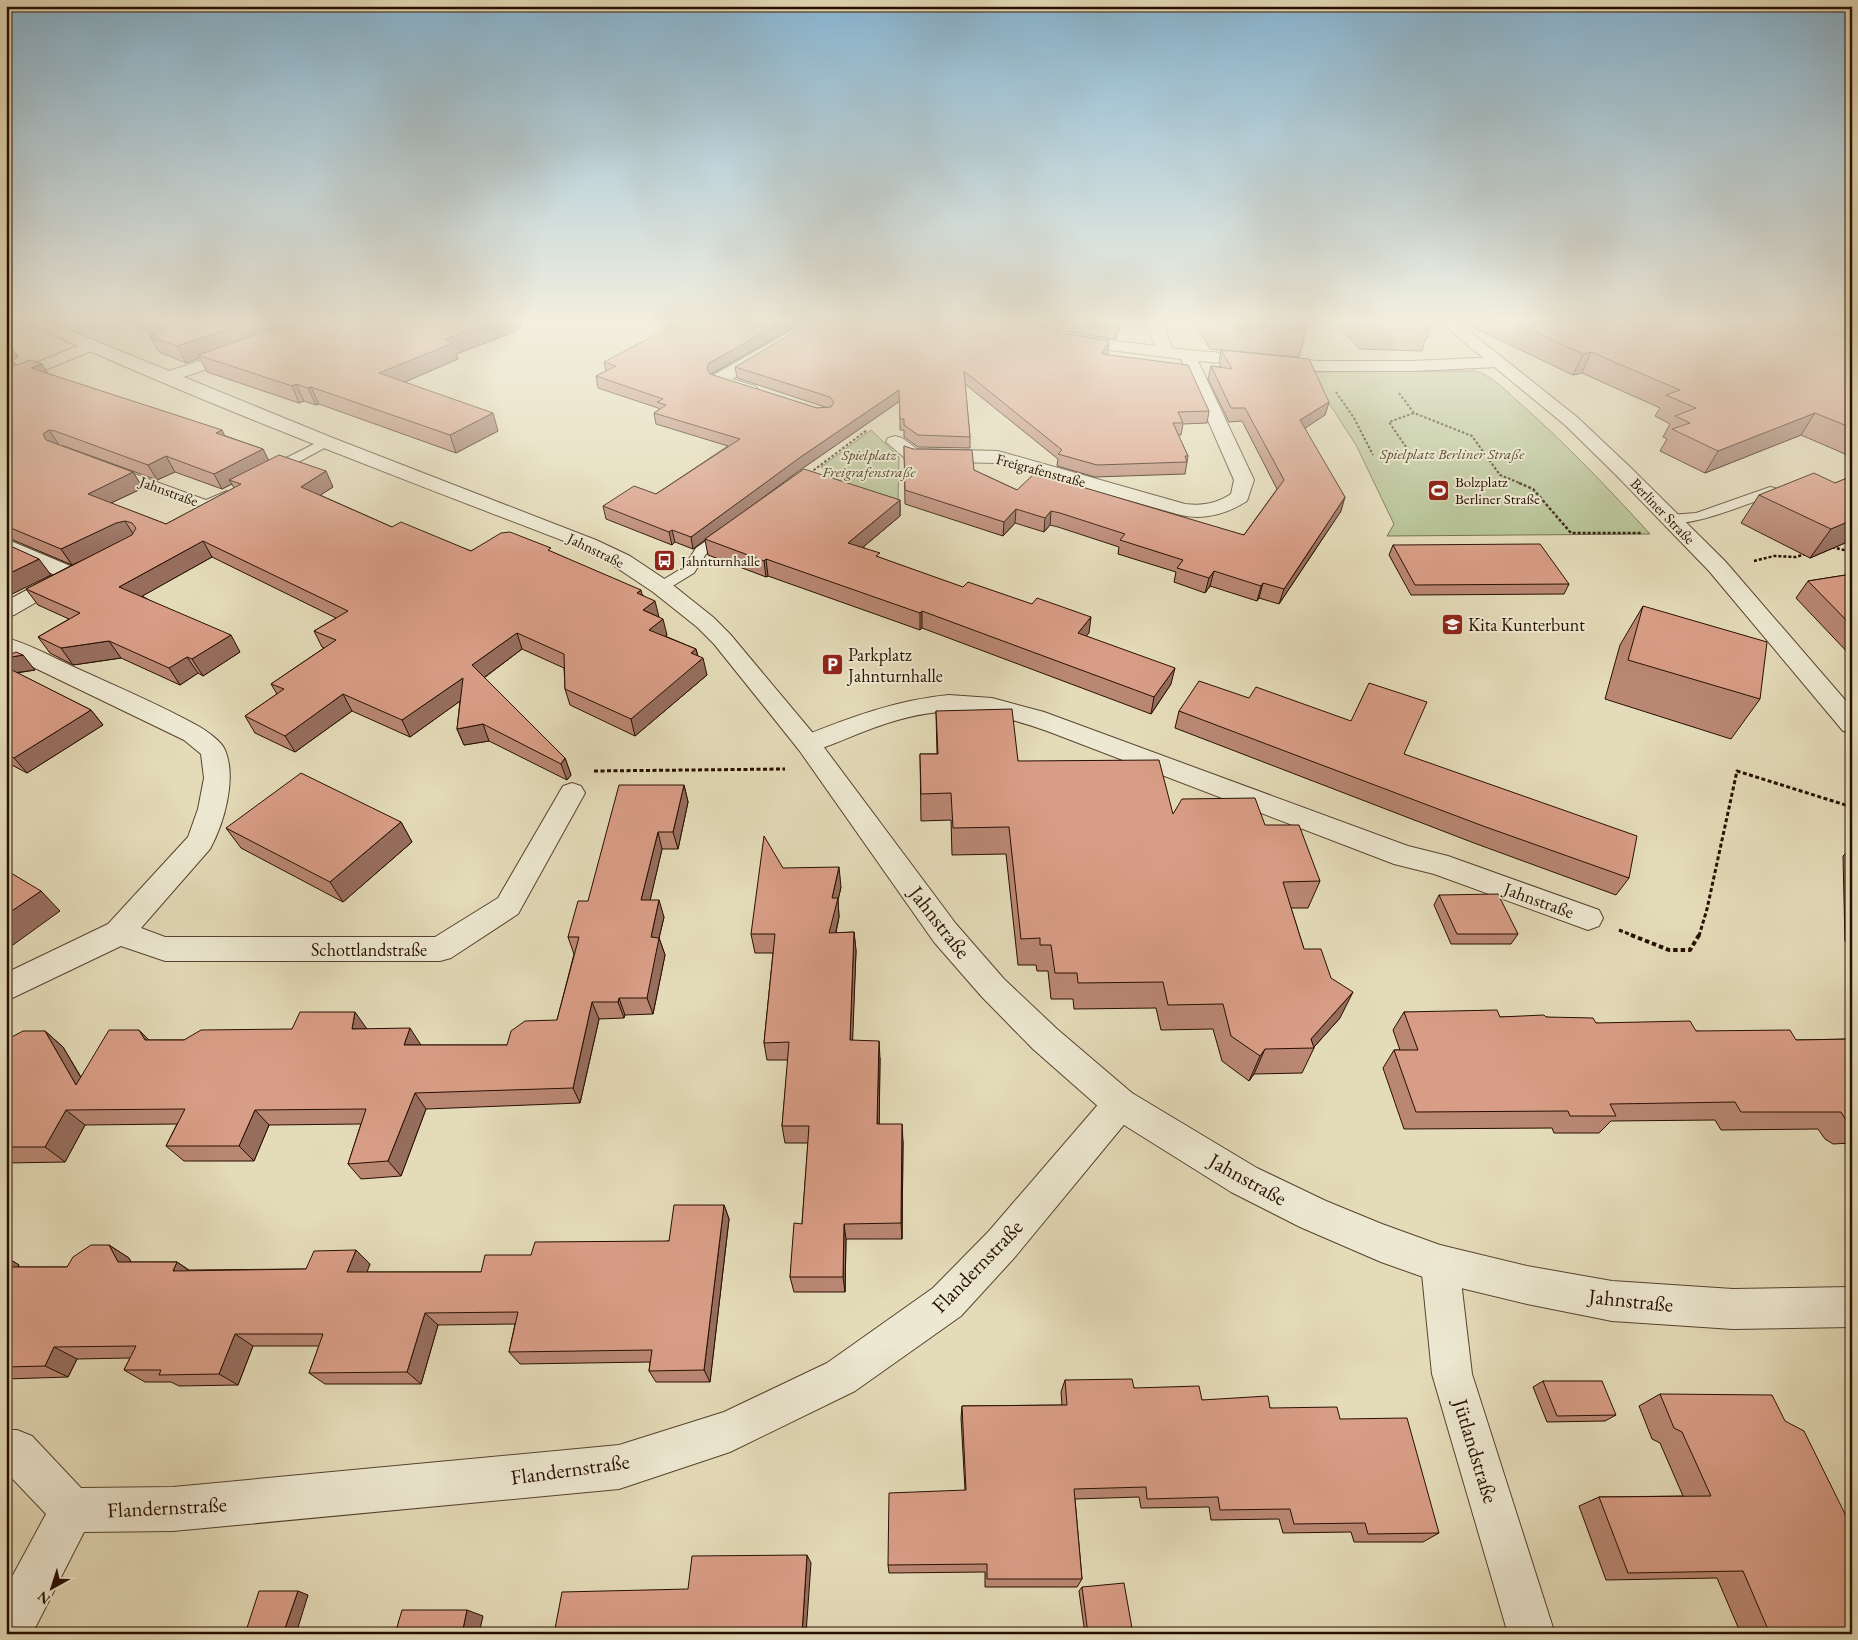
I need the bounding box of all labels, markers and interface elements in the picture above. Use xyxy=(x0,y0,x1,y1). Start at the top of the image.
park label: Spielplatz Berliner Straße xyxy=(1379,444,1525,463)
park label: Spielplatz Freigrafenstraße xyxy=(821,445,917,481)
street label: Freigrafenstraße xyxy=(994,449,1088,491)
street label: Jahnstraße xyxy=(135,471,201,510)
place label: Bolzplatz Berliner Straße xyxy=(1455,472,1540,508)
street label: Berliner Straße xyxy=(1627,474,1699,548)
sports icon: Bolzplatz Berliner Straße xyxy=(1427,478,1451,502)
street label: Jahnstraße xyxy=(563,527,628,572)
bus stop icon: Jahnturnhalle xyxy=(653,548,677,572)
place label: Jahnturnhalle xyxy=(679,551,760,570)
school or university icon: Kita Kunterbunt xyxy=(1440,612,1464,636)
place label: Kita Kunterbunt xyxy=(1468,613,1585,636)
place label: Parkplatz Jahnturnhalle xyxy=(846,643,943,687)
parking icon: Parkplatz Jahnturnhalle xyxy=(820,652,844,676)
street label: Jahnstraße xyxy=(1499,876,1577,923)
street label: Jahnstraße xyxy=(902,879,977,964)
street label: Schottlandstraße xyxy=(311,938,427,961)
street label: Jahnstraße xyxy=(1203,1146,1292,1211)
street label: Flandernstraße xyxy=(926,1214,1028,1318)
street label: Jahnstraße xyxy=(1585,1282,1675,1318)
street label: Jütlandstraße xyxy=(1447,1394,1505,1506)
street label: Flandernstraße xyxy=(509,1447,631,1491)
street label: Flandernstraße xyxy=(107,1490,227,1524)
north arrow xyxy=(28,1562,78,1612)
text: N xyxy=(33,1587,54,1609)

